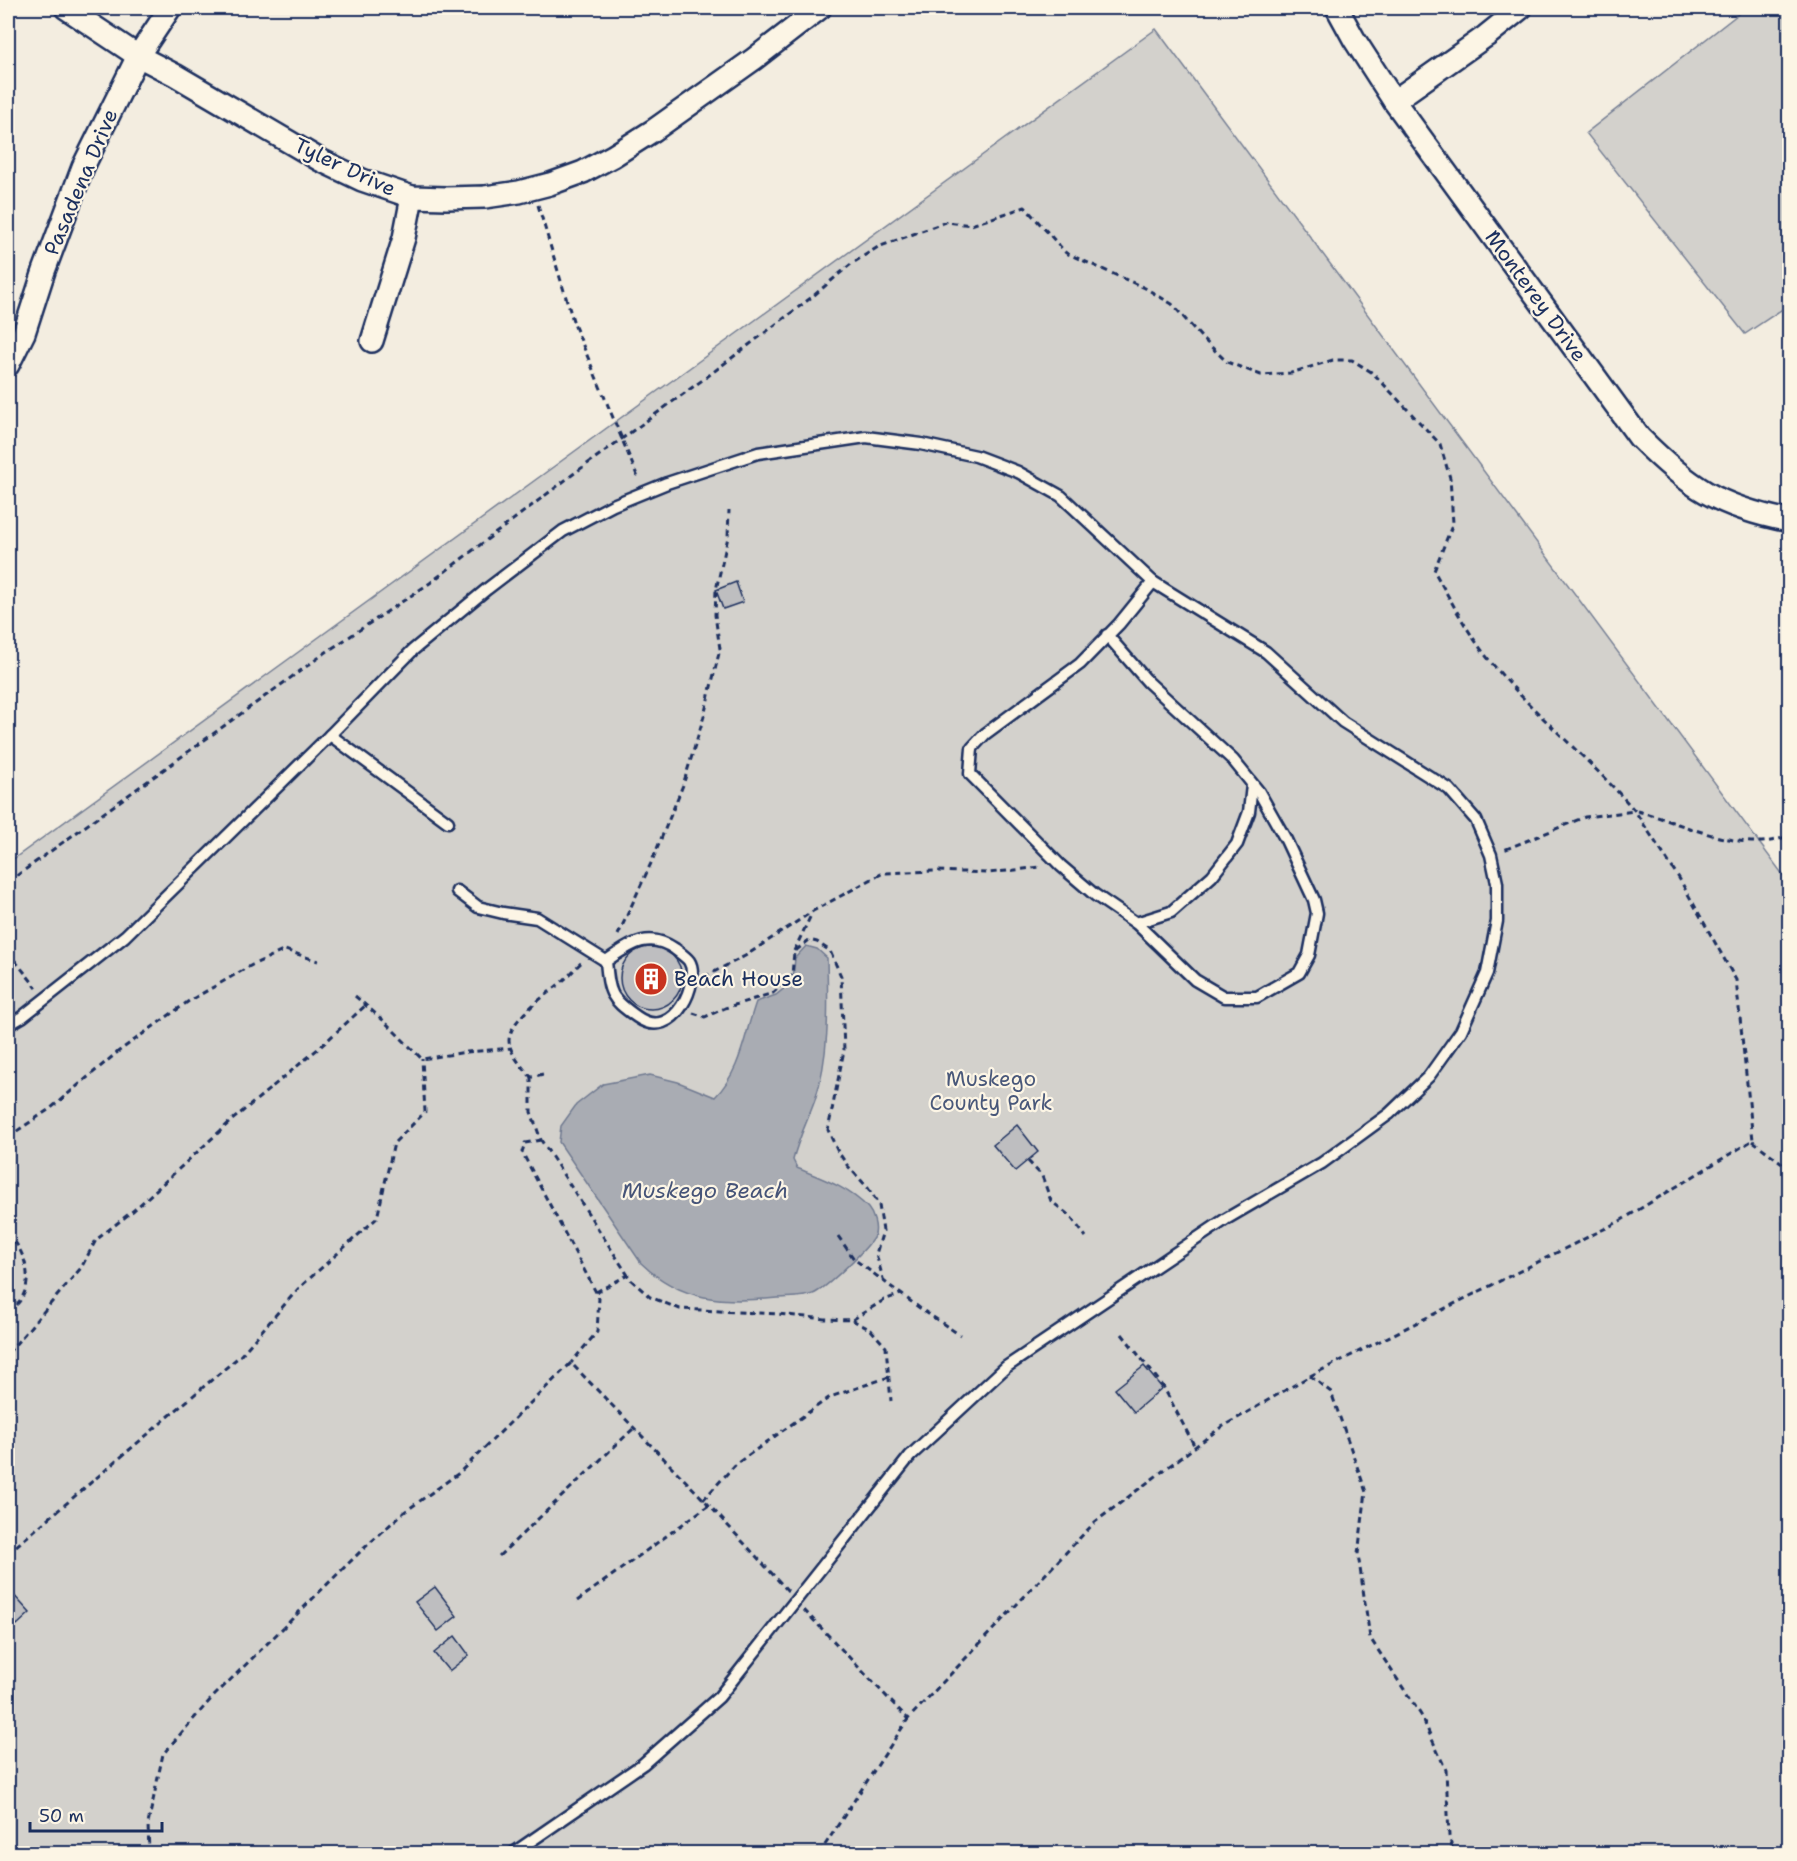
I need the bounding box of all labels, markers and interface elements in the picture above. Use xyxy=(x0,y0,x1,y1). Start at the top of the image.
street label: Pasadena Drive xyxy=(38,105,124,259)
street label: Tyler Drive xyxy=(290,131,400,203)
street label: Monterey Drive xyxy=(1479,224,1593,368)
building icon: Beach House xyxy=(633,961,669,997)
place label: Beach House xyxy=(674,965,803,993)
park label: Muskego County Park xyxy=(930,1065,1052,1117)
water label: Muskego Beach xyxy=(622,1176,788,1205)
scale bar xyxy=(30,1795,162,1833)
text: 50 m xyxy=(39,1804,84,1828)

